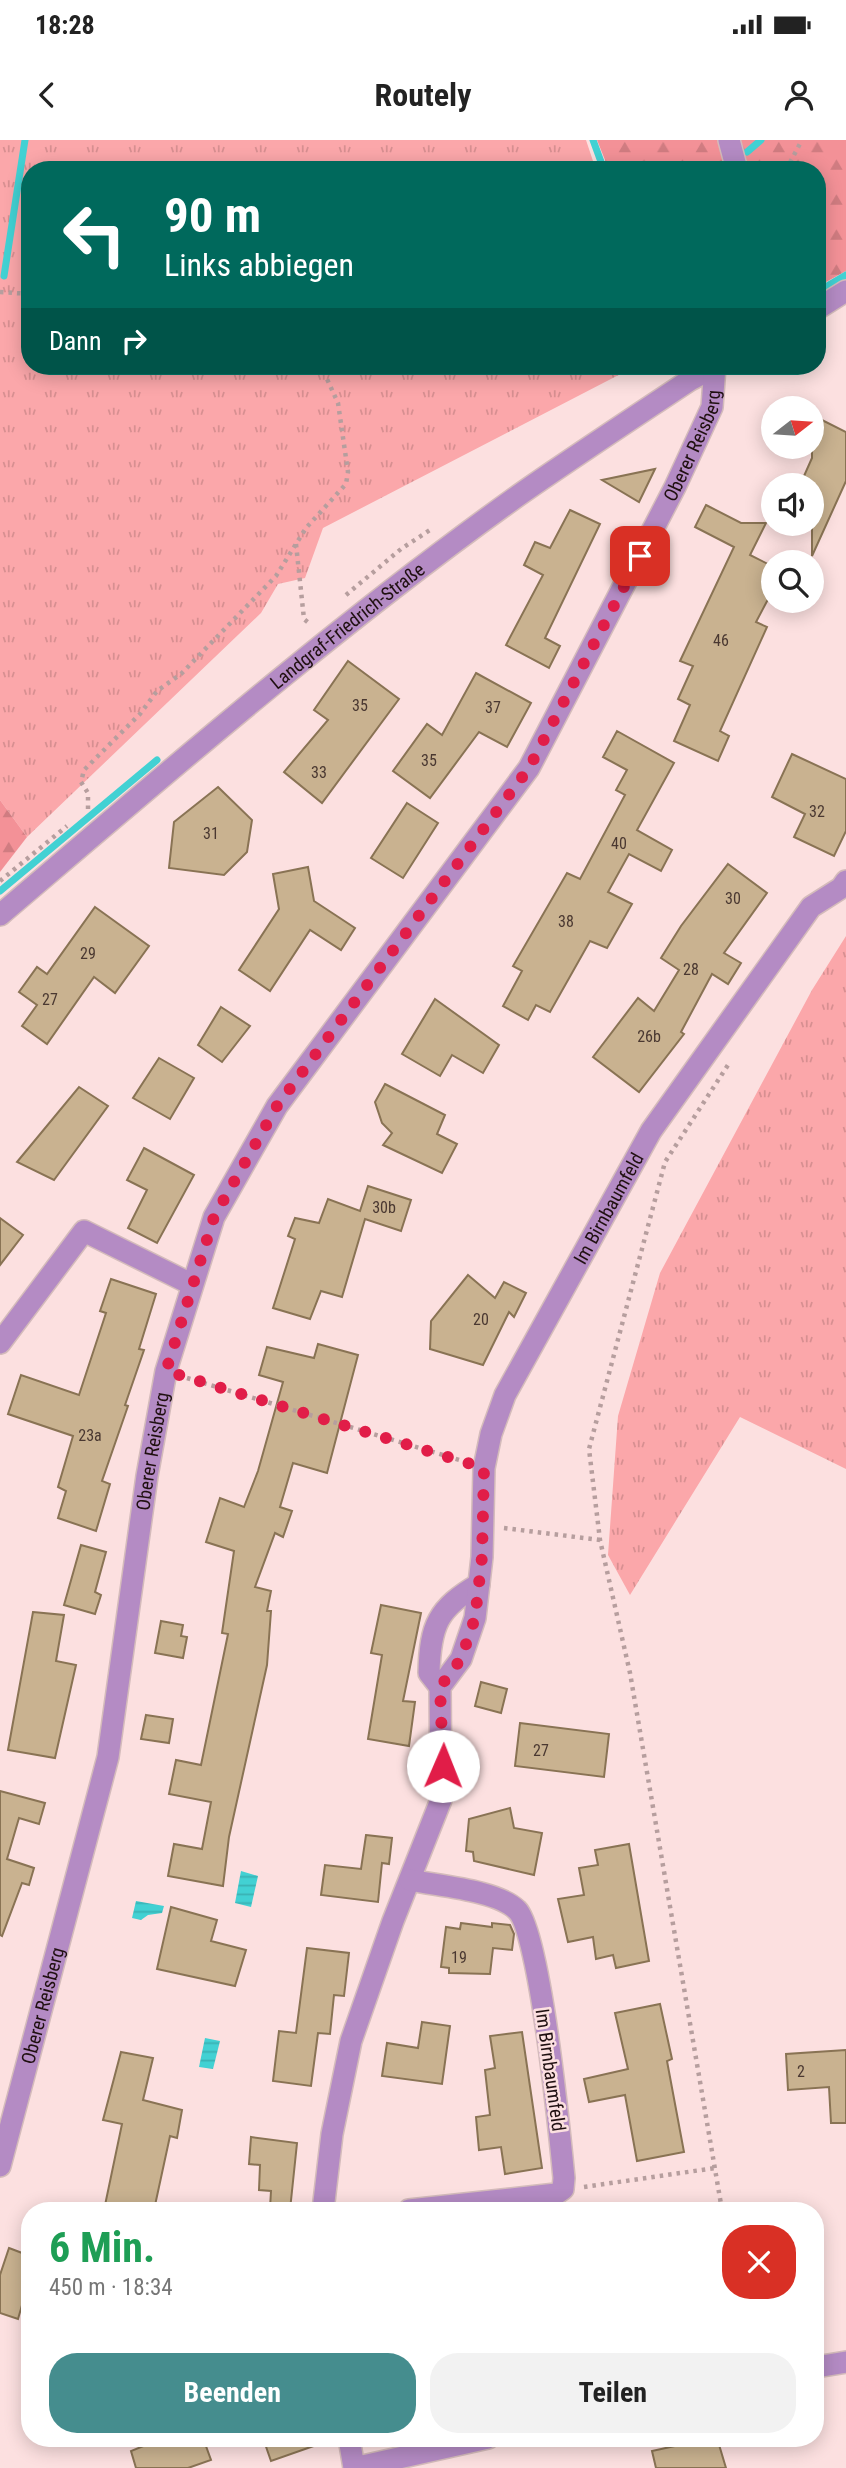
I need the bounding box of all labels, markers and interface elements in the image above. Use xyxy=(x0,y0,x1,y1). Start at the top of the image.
text: 18:28 xyxy=(35,10,95,40)
icon: back xyxy=(28,76,66,114)
text: Routely xyxy=(375,76,471,114)
icon: person xyxy=(780,76,818,114)
text: 90 m xyxy=(164,187,261,244)
icon: left xyxy=(49,189,140,280)
text: Links abbiegen xyxy=(164,246,354,284)
icon: right xyxy=(115,322,153,360)
text: Dann xyxy=(49,326,101,356)
street label: Oberer Reisberg xyxy=(659,389,725,505)
north arrow xyxy=(761,396,824,458)
map controls xyxy=(761,396,824,613)
button: sound xyxy=(761,473,824,536)
pin xyxy=(610,526,670,586)
icon: arrive xyxy=(621,537,659,575)
button: search xyxy=(761,550,824,613)
street label: Landgraf-Friedrich-Straße xyxy=(266,558,429,694)
house number: 46 xyxy=(713,631,729,650)
house number: 35 xyxy=(352,696,368,715)
house number: 37 xyxy=(485,698,501,717)
house number: 35 xyxy=(421,751,437,770)
house number: 33 xyxy=(311,763,327,782)
house number: 32 xyxy=(809,802,825,821)
house number: 31 xyxy=(203,824,219,843)
house number: 40 xyxy=(611,834,627,853)
house number: 30 xyxy=(725,889,741,908)
house number: 38 xyxy=(558,912,574,931)
house number: 29 xyxy=(80,944,96,963)
house number: 28 xyxy=(683,960,699,979)
house number: 27 xyxy=(42,990,58,1009)
house number: 26b xyxy=(637,1027,661,1046)
street label: Im Birnbaumfeld xyxy=(569,1149,649,1268)
house number: 30b xyxy=(372,1198,396,1217)
house number: 20 xyxy=(473,1310,489,1329)
street label: Oberer Reisberg xyxy=(131,1390,174,1512)
house number: 23a xyxy=(78,1426,102,1445)
position arrow xyxy=(406,1729,480,1803)
house number: 27 xyxy=(533,1741,549,1760)
street label: Oberer Reisberg xyxy=(16,1945,69,2066)
house number: 19 xyxy=(451,1948,467,1967)
street label: Im Birnbaumfeld xyxy=(531,2007,570,2133)
house number: 2 xyxy=(797,2062,805,2081)
text: 6 Min. xyxy=(49,2223,155,2272)
button: close xyxy=(722,2225,796,2299)
text: 450 m · 18:34 xyxy=(49,2274,173,2301)
button: Beenden xyxy=(49,2353,416,2433)
button: Teilen xyxy=(430,2353,796,2433)

